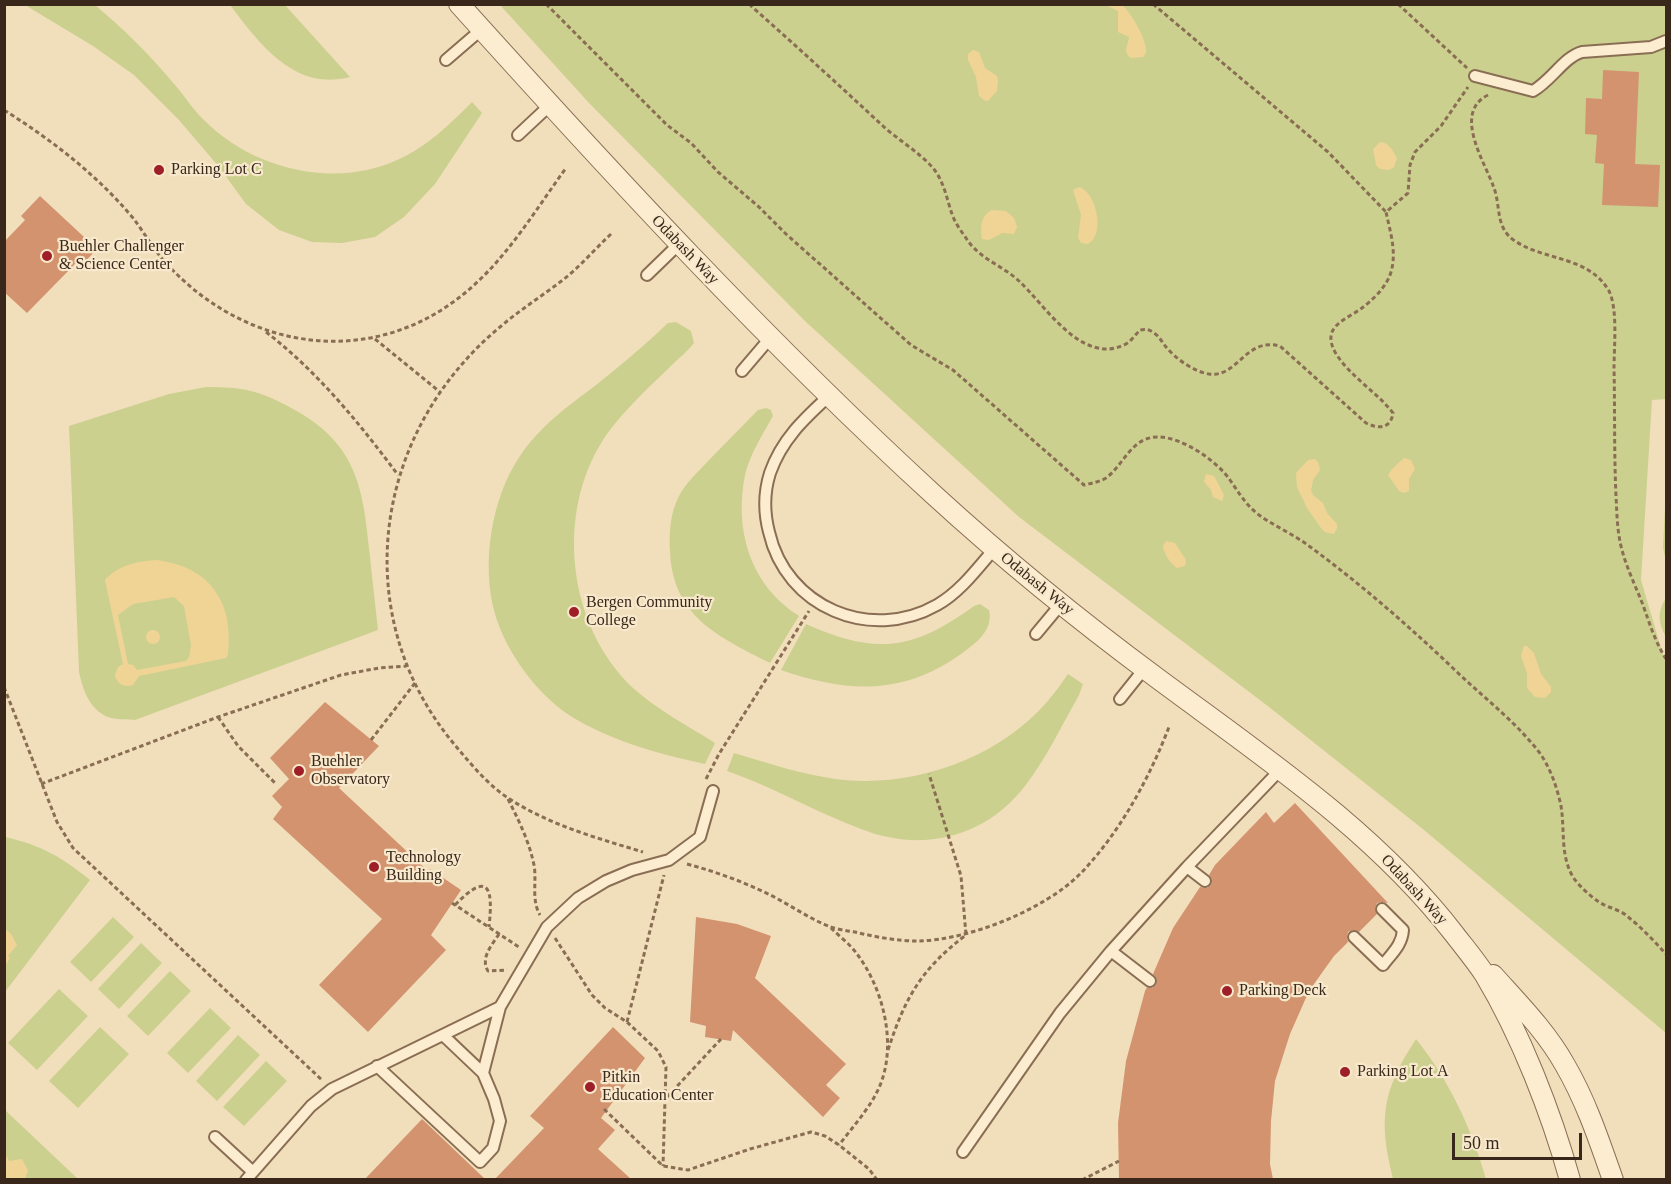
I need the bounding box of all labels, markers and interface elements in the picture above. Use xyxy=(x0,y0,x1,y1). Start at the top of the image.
place label: Parking Lot C xyxy=(171,160,262,180)
marker: Parking Lot C xyxy=(152,163,166,177)
street label: Odabash Way xyxy=(647,211,723,289)
place label: Buehler Challenger & Science Center xyxy=(59,237,184,275)
marker: Buehler Challenger & Science Center xyxy=(40,249,54,263)
street label: Odabash Way xyxy=(996,549,1078,619)
place label: Bergen Community College xyxy=(586,593,712,631)
marker: Bergen Community College xyxy=(567,605,581,619)
place label: Buehler Observatory xyxy=(311,752,390,790)
marker: Buehler Observatory xyxy=(292,764,306,778)
place label: Technology Building xyxy=(386,848,461,886)
street label: Odabash Way xyxy=(1377,851,1451,929)
marker: Technology Building xyxy=(367,860,381,874)
place label: Parking Deck xyxy=(1239,981,1327,1001)
marker: Parking Deck xyxy=(1220,984,1234,998)
place label: Parking Lot A xyxy=(1357,1062,1449,1082)
marker: Parking Lot A xyxy=(1338,1065,1352,1079)
place label: Pitkin Education Center xyxy=(602,1068,714,1106)
marker: Pitkin Education Center xyxy=(583,1080,597,1094)
scale bar xyxy=(1455,1121,1586,1159)
text: 50 m xyxy=(1463,1133,1500,1153)

